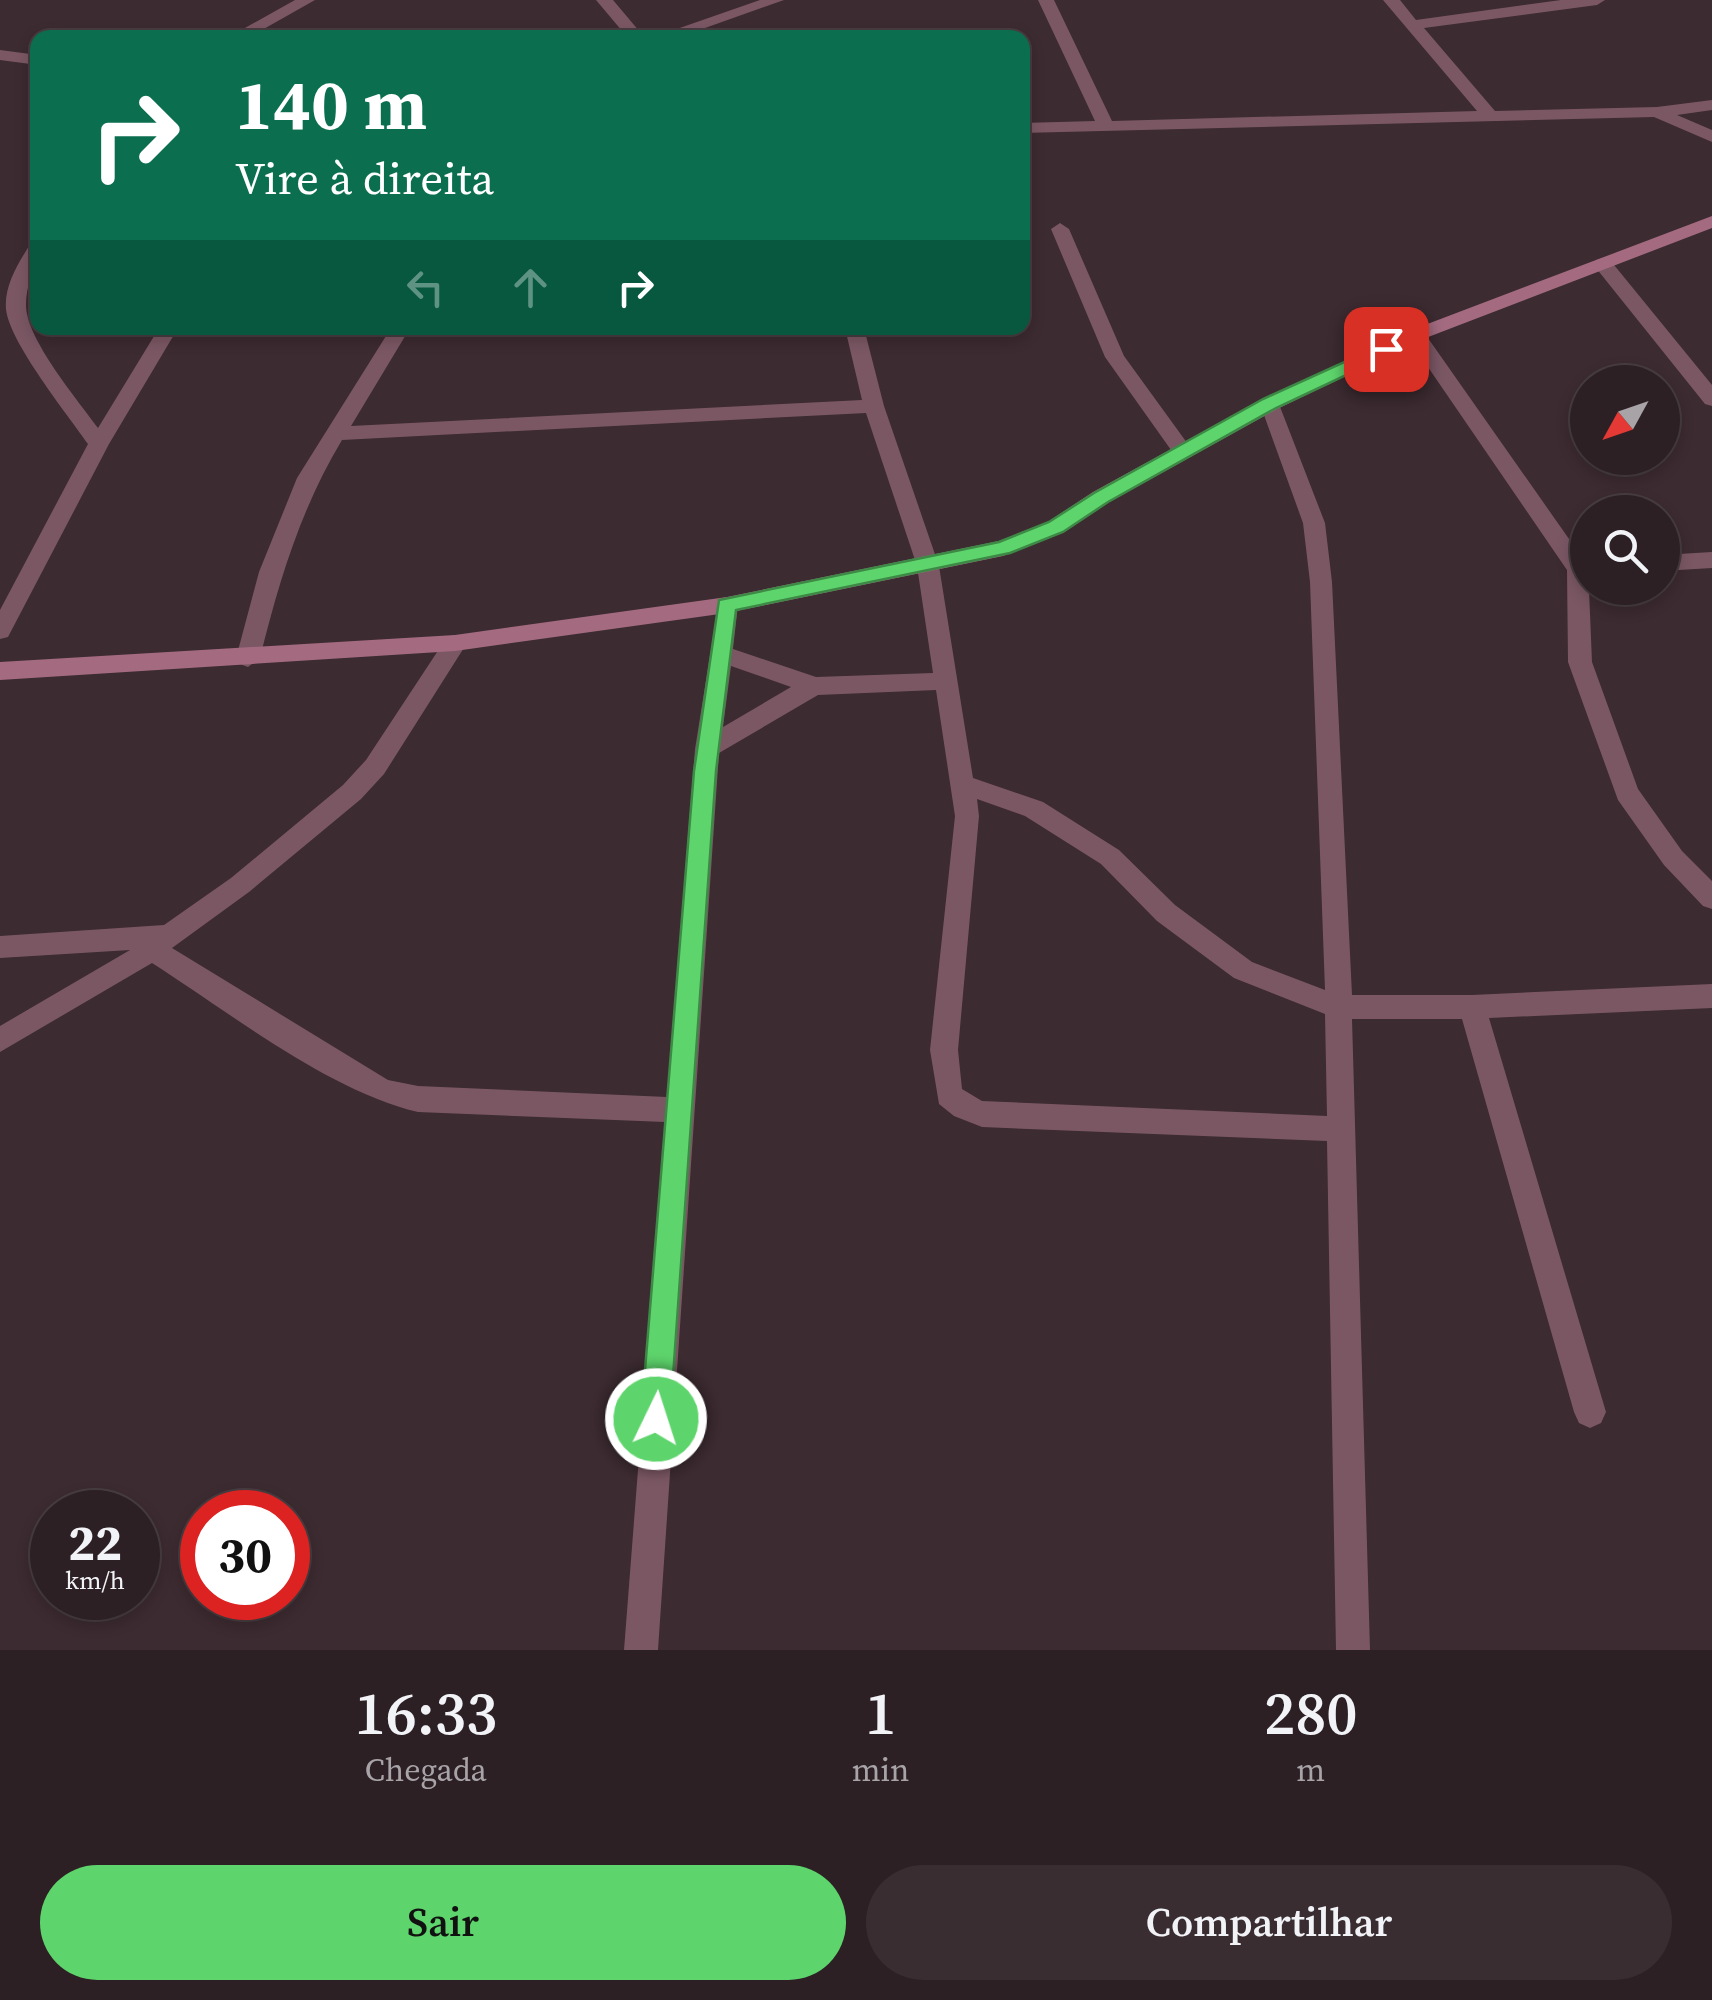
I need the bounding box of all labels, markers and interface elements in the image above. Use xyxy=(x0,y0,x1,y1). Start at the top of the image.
text: 140 m xyxy=(235,56,427,152)
icon: right xyxy=(70,70,200,200)
text: Vire à direita xyxy=(235,147,494,209)
icon: left xyxy=(398,260,453,315)
icon: ahead xyxy=(503,260,558,315)
icon: right xyxy=(608,260,663,315)
pin xyxy=(1344,307,1429,392)
icon: arrive xyxy=(1359,322,1414,377)
north arrow xyxy=(1570,365,1680,475)
map controls xyxy=(1570,365,1680,605)
button: search xyxy=(1570,495,1680,605)
position arrow xyxy=(604,1367,708,1471)
speed limit sign: 30 xyxy=(180,1490,310,1620)
text: 22 xyxy=(68,1508,122,1577)
text: km/h xyxy=(65,1563,125,1597)
text: 16:33 xyxy=(354,1672,497,1754)
text: 1 xyxy=(865,1672,896,1754)
text: 280 xyxy=(1264,1672,1358,1754)
text: Chegada xyxy=(365,1748,487,1792)
text: min xyxy=(852,1748,909,1792)
text: m xyxy=(1296,1748,1325,1792)
button: Sair xyxy=(40,1865,846,1980)
button: Compartilhar xyxy=(866,1865,1672,1980)

